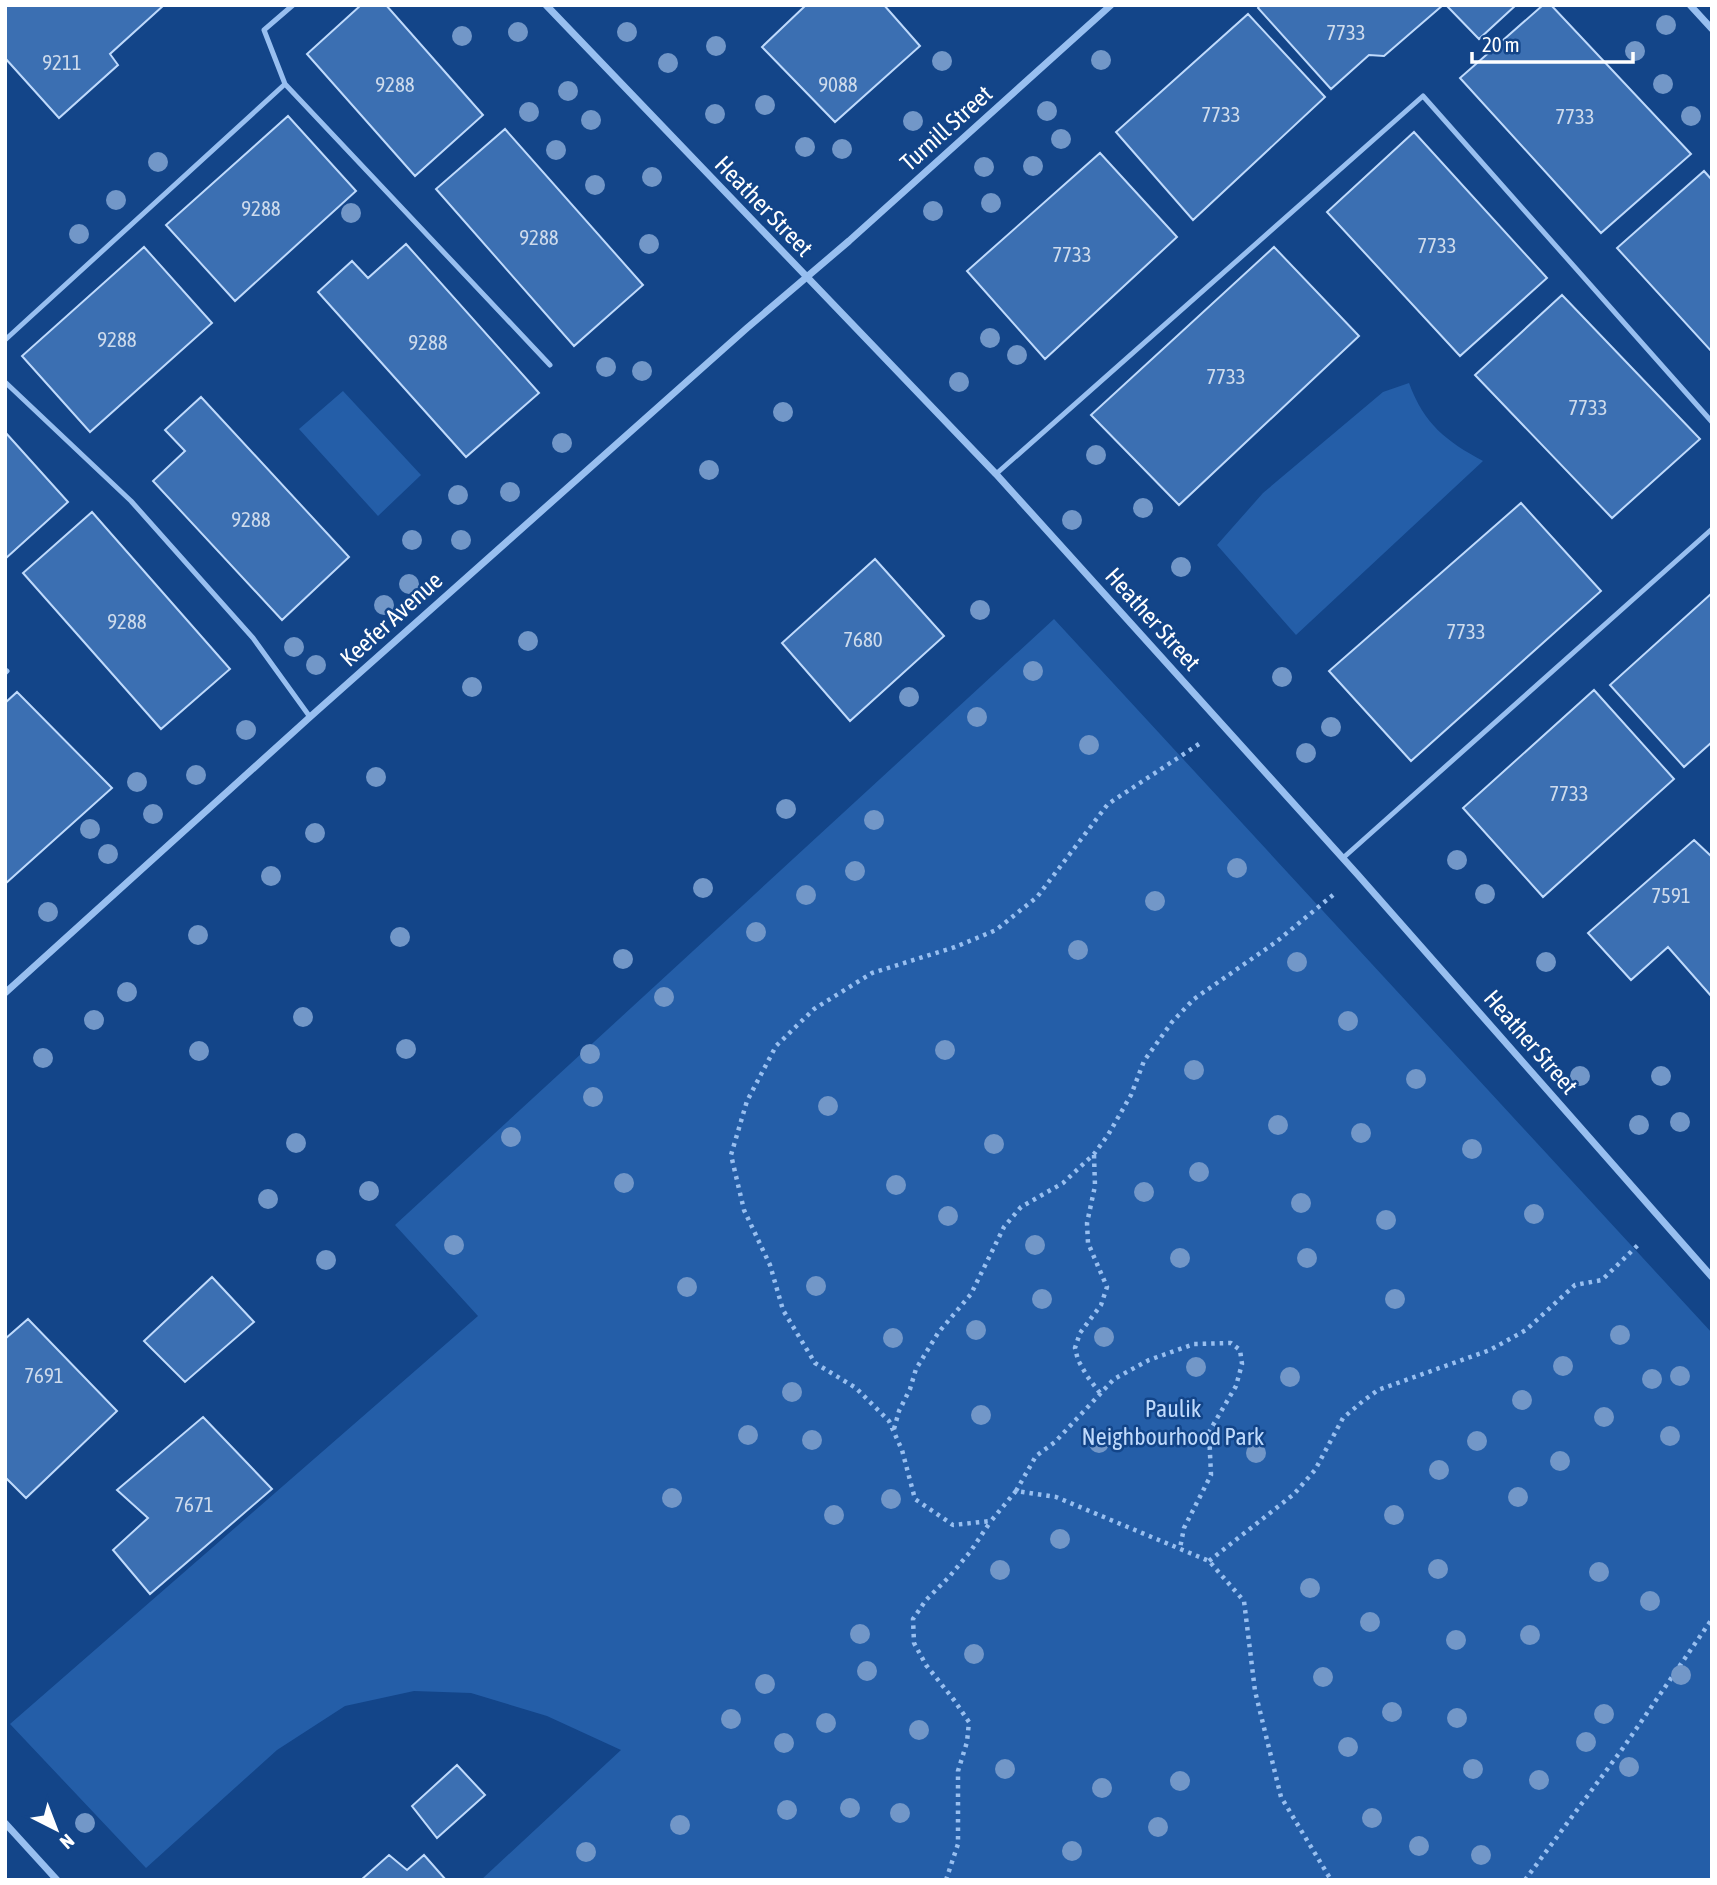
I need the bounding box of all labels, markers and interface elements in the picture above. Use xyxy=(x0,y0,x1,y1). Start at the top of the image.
house number: 7733 xyxy=(1326,20,1366,44)
scale bar xyxy=(1472,21,1633,65)
text: 20 m xyxy=(1482,32,1520,56)
house number: 9211 xyxy=(42,50,82,74)
house number: 9288 xyxy=(375,72,415,96)
house number: 9088 xyxy=(818,72,858,96)
street label: Turnill Street xyxy=(895,80,997,176)
house number: 7733 xyxy=(1201,102,1241,126)
house number: 7733 xyxy=(1555,104,1595,128)
street label: Heather Street xyxy=(710,150,818,262)
house number: 9288 xyxy=(241,196,281,220)
house number: 9288 xyxy=(519,225,559,249)
house number: 7733 xyxy=(1417,233,1457,257)
house number: 7733 xyxy=(1052,242,1092,266)
house number: 9288 xyxy=(97,327,137,351)
house number: 9288 xyxy=(408,330,448,354)
house number: 7733 xyxy=(1206,364,1246,388)
house number: 7733 xyxy=(1568,395,1608,419)
house number: 9288 xyxy=(231,507,271,531)
street label: Heather Street xyxy=(1100,562,1206,676)
street label: Keefer Avenue xyxy=(335,566,447,672)
house number: 9288 xyxy=(107,609,147,633)
house number: 7733 xyxy=(1446,619,1486,643)
house number: 7680 xyxy=(843,627,883,651)
house number: 7733 xyxy=(1549,781,1589,805)
house number: 7591 xyxy=(1651,883,1691,907)
street label: Heather Street xyxy=(1479,985,1583,1099)
house number: 7691 xyxy=(24,1363,64,1387)
park label: Paulik Neighbourhood Park xyxy=(1082,1395,1265,1450)
house number: 7671 xyxy=(174,1492,214,1516)
north arrow xyxy=(21,1794,91,1864)
text: N xyxy=(56,1830,79,1854)

